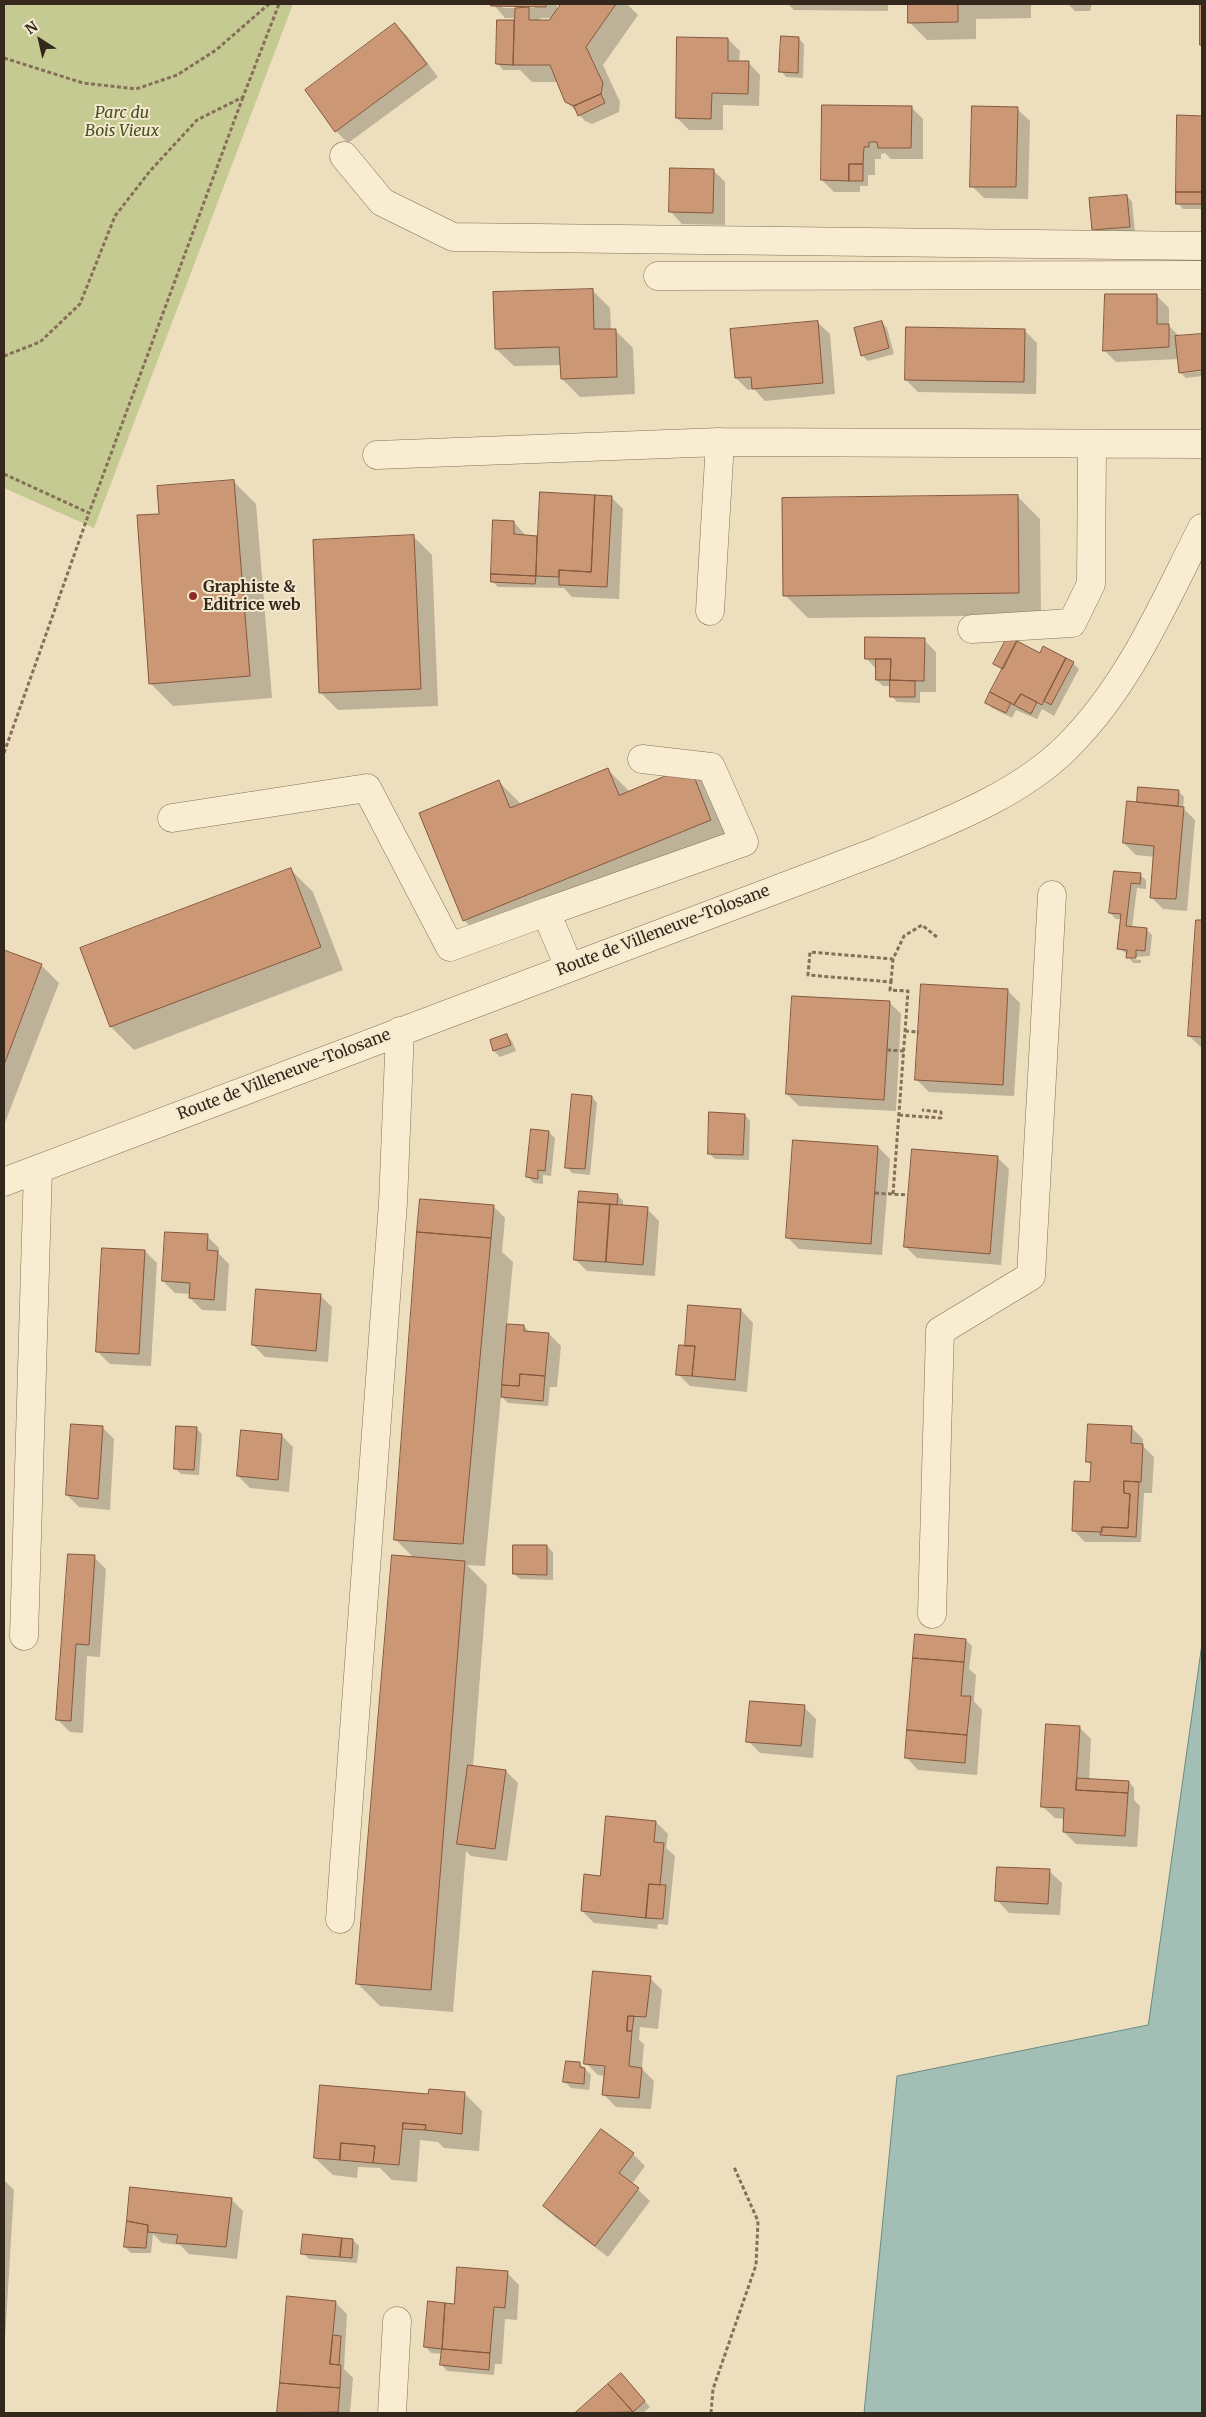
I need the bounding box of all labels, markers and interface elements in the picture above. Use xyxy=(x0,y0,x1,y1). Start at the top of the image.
north arrow xyxy=(15,15,65,65)
text: N xyxy=(22,17,41,38)
park label: Parc du Bois Vieux xyxy=(85,103,159,141)
place label: Graphiste & Editrice web xyxy=(203,577,301,615)
marker: Graphiste & Editrice web xyxy=(187,590,199,602)
street label: Route de Villeneuve-Tolosane xyxy=(554,881,772,981)
street label: Route de Villeneuve-Tolosane xyxy=(175,1025,393,1125)

